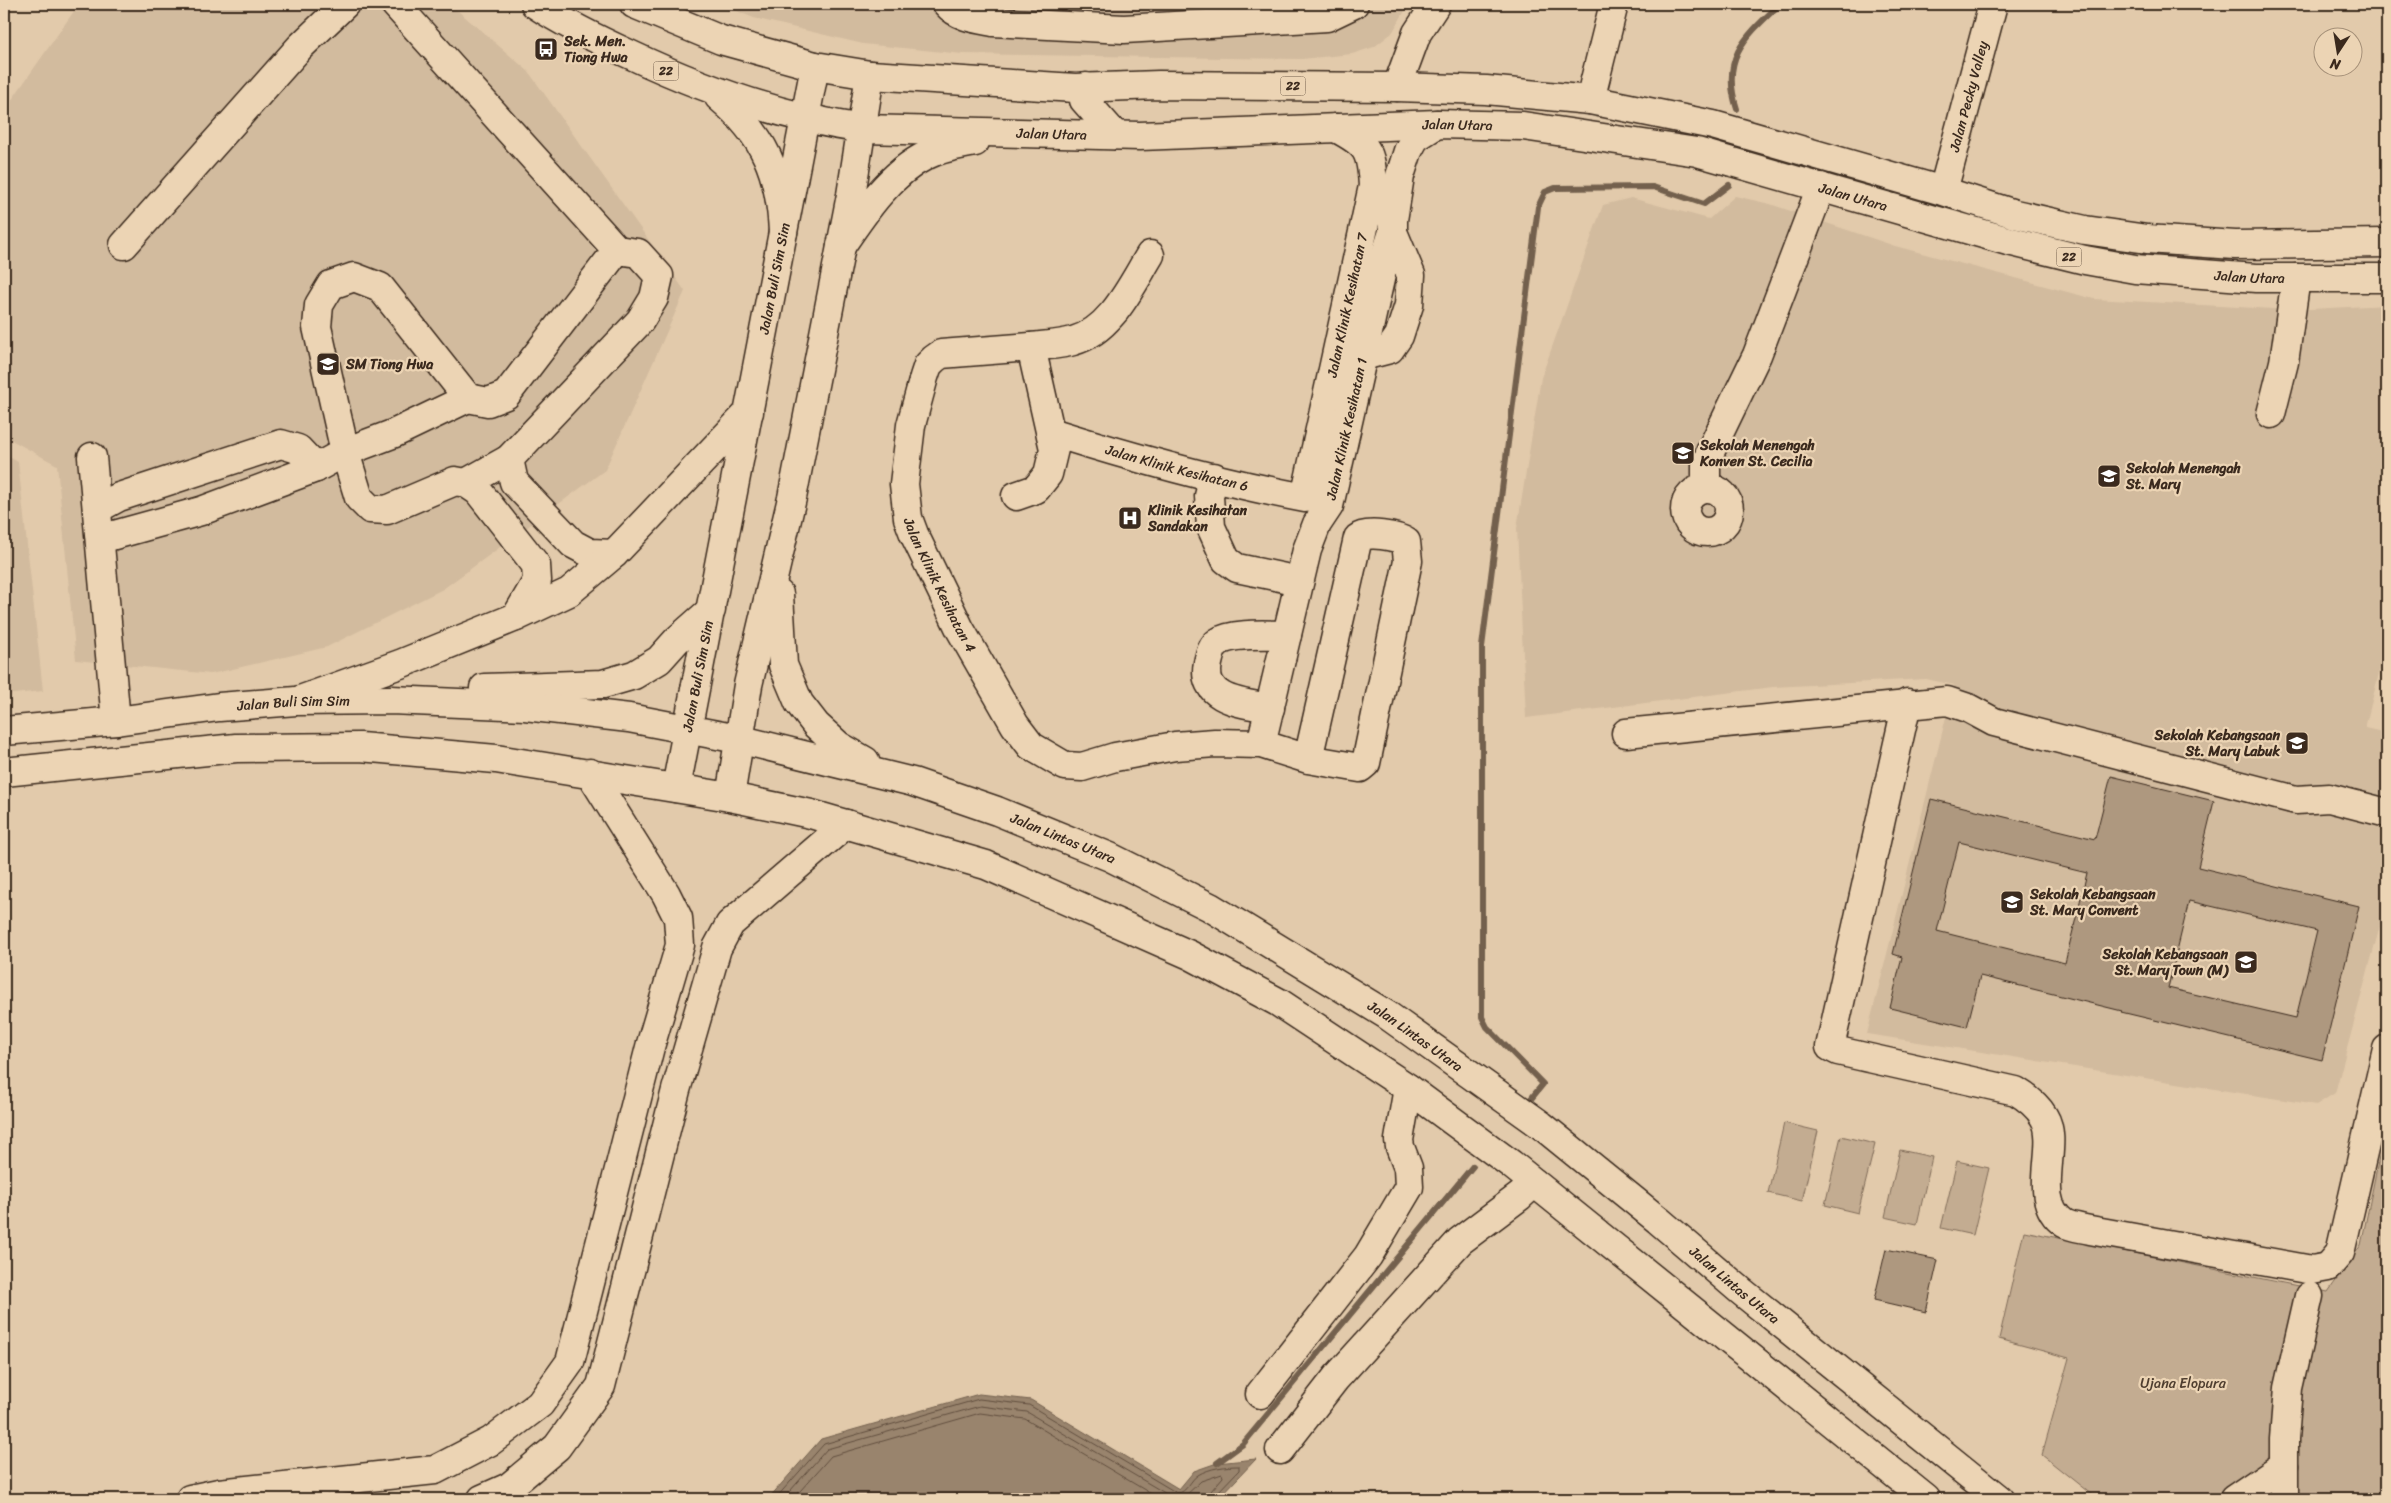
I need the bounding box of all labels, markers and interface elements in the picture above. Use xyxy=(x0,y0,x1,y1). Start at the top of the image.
north arrow xyxy=(2314,28,2364,78)
place label: Sek. Men. Tiong Hwa xyxy=(563,29,629,70)
bus stop icon: Sek. Men. Tiong Hwa xyxy=(533,36,559,62)
street label: Jalan Pecky Valley xyxy=(1941,37,1995,156)
text: N xyxy=(2328,51,2344,78)
road number: 22 xyxy=(654,61,678,80)
road number: 22 xyxy=(1280,76,1306,95)
street label: Jalan Utara xyxy=(1421,111,1493,138)
street label: Jalan Utara xyxy=(1015,120,1087,147)
street label: Jalan Utara xyxy=(1815,175,1891,218)
street label: Jalan Buli Sim Sim xyxy=(751,220,797,337)
street label: Jalan Klinik Kesihatan 7 xyxy=(1319,230,1375,380)
road number: 22 xyxy=(2056,248,2082,266)
street label: Jalan Utara xyxy=(2212,262,2285,291)
school or university icon: SM Tiong Hwa xyxy=(315,351,341,377)
place label: SM Tiong Hwa xyxy=(345,352,434,377)
street label: Jalan Klinik Kesihatan 1 xyxy=(1318,355,1374,503)
place label: Sekolah Menengah Konven St. Cecilia xyxy=(1699,433,1816,474)
street label: Jalan Klinik Kesihatan 6 xyxy=(1102,437,1251,498)
school or university icon: Sekolah Menengah Konven St. Cecilia xyxy=(1670,440,1696,466)
place label: Sekolah Menengah St. Mary xyxy=(2125,456,2242,497)
school or university icon: Sekolah Menengah St. Mary xyxy=(2096,463,2122,489)
place label: Klinik Kesihatan Sandakan xyxy=(1147,498,1247,539)
hospital icon: Klinik Kesihatan Sandakan xyxy=(1117,505,1143,531)
street label: Jalan Klinik Kesihatan 4 xyxy=(896,513,983,657)
street label: Jalan Buli Sim Sim xyxy=(674,618,721,735)
street label: Jalan Buli Sim Sim xyxy=(235,688,350,718)
place label: Sekolah Kebangsaan St. Mary Labuk xyxy=(2153,723,2281,764)
school or university icon: Sekolah Kebangsaan St. Mary Labuk xyxy=(2284,730,2310,756)
street label: Jalan Lintas Utara xyxy=(1006,805,1120,871)
place label: Sekolah Kebangsaan St. Mary Convent xyxy=(2029,882,2156,923)
school or university icon: Sekolah Kebangsaan St. Mary Convent xyxy=(1999,889,2025,915)
place label: Sekolah Kebangsaan St. Mary Town (M) xyxy=(2101,942,2229,983)
school or university icon: Sekolah Kebangsaan St. Mary Town (M) xyxy=(2233,949,2259,975)
street label: Jalan Lintas Utara xyxy=(1362,993,1468,1078)
street label: Jalan Lintas Utara xyxy=(1683,1239,1785,1330)
park label: Ujana Elopura xyxy=(2140,1371,2227,1396)

